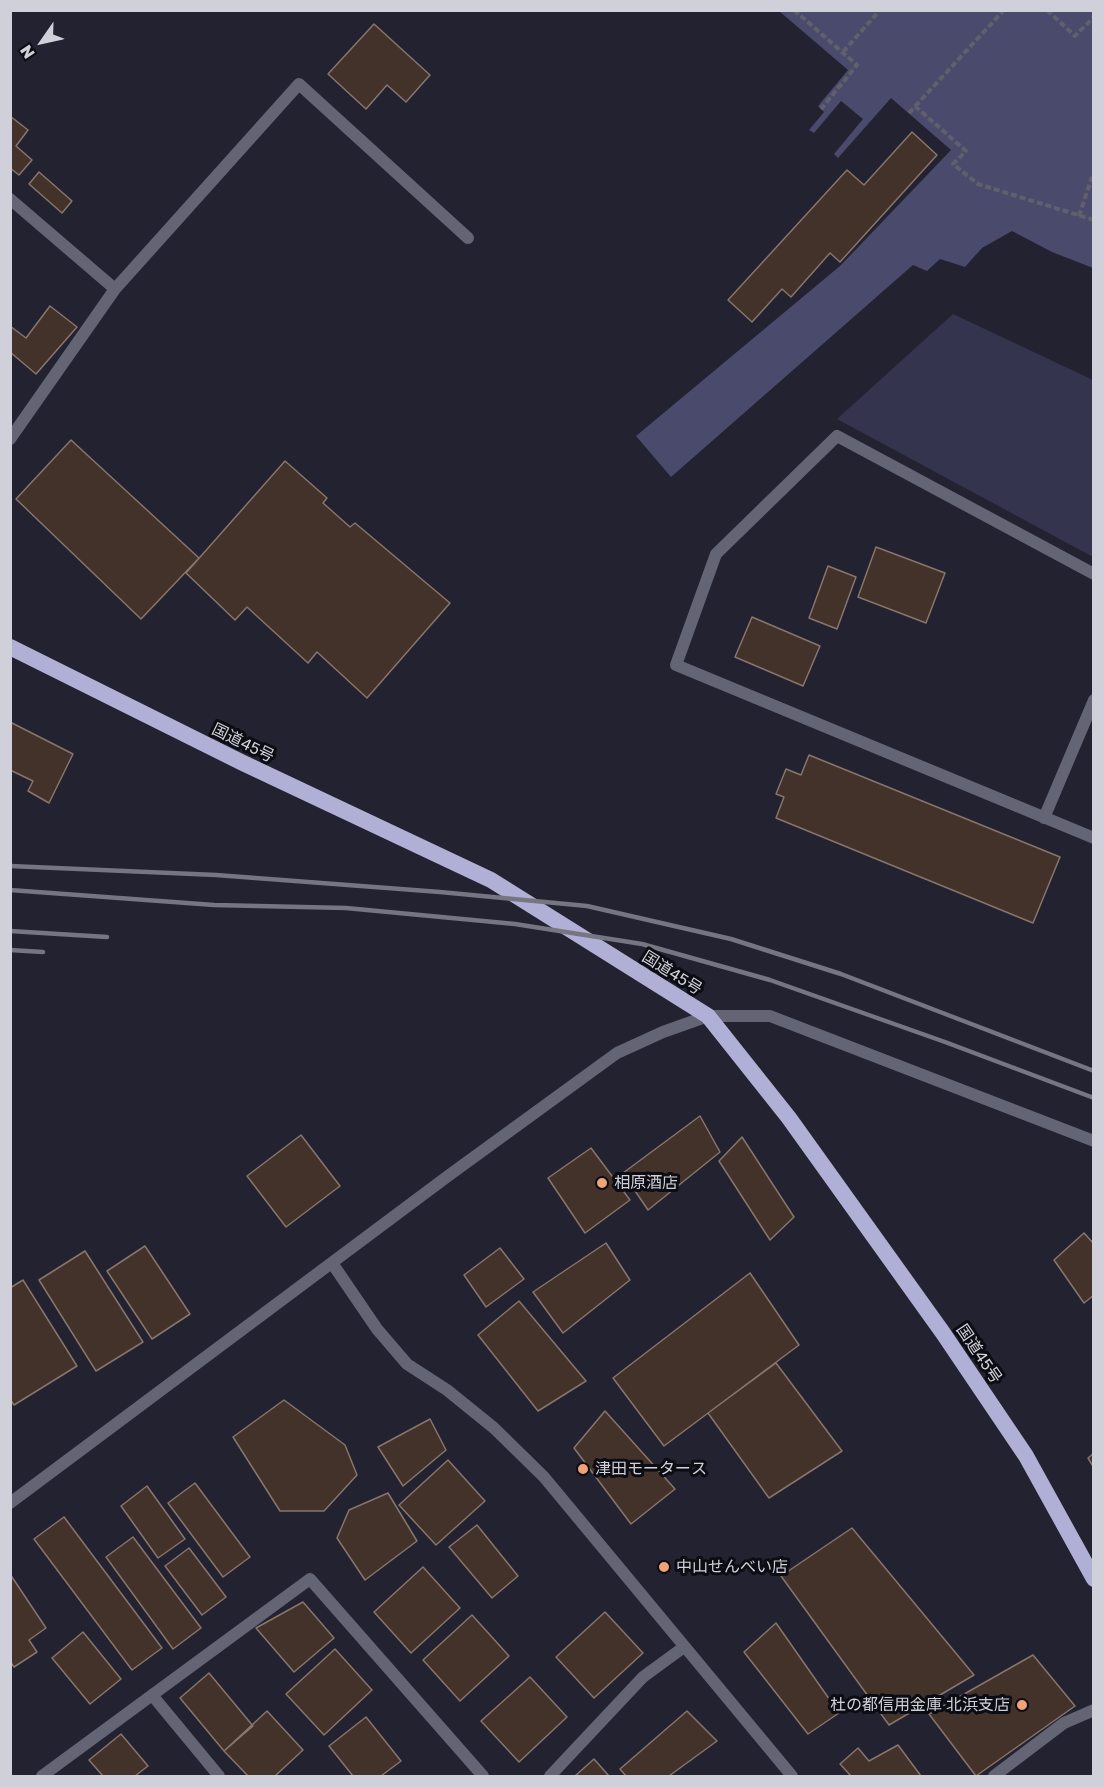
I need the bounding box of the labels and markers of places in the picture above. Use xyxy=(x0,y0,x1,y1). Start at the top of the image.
place label: 相原酒店 xyxy=(614,1173,678,1193)
marker: 相原酒店 xyxy=(595,1176,609,1190)
place label: 津田モータース xyxy=(595,1459,707,1479)
marker: 津田モータース xyxy=(576,1462,590,1476)
place label: 中山せんべい店 xyxy=(676,1557,788,1577)
marker: 中山せんべい店 xyxy=(657,1560,671,1574)
place label: 杜の都信用金庫 北浜支店 xyxy=(830,1695,1010,1715)
marker: 杜の都信用金庫 北浜支店 xyxy=(1015,1698,1029,1712)

